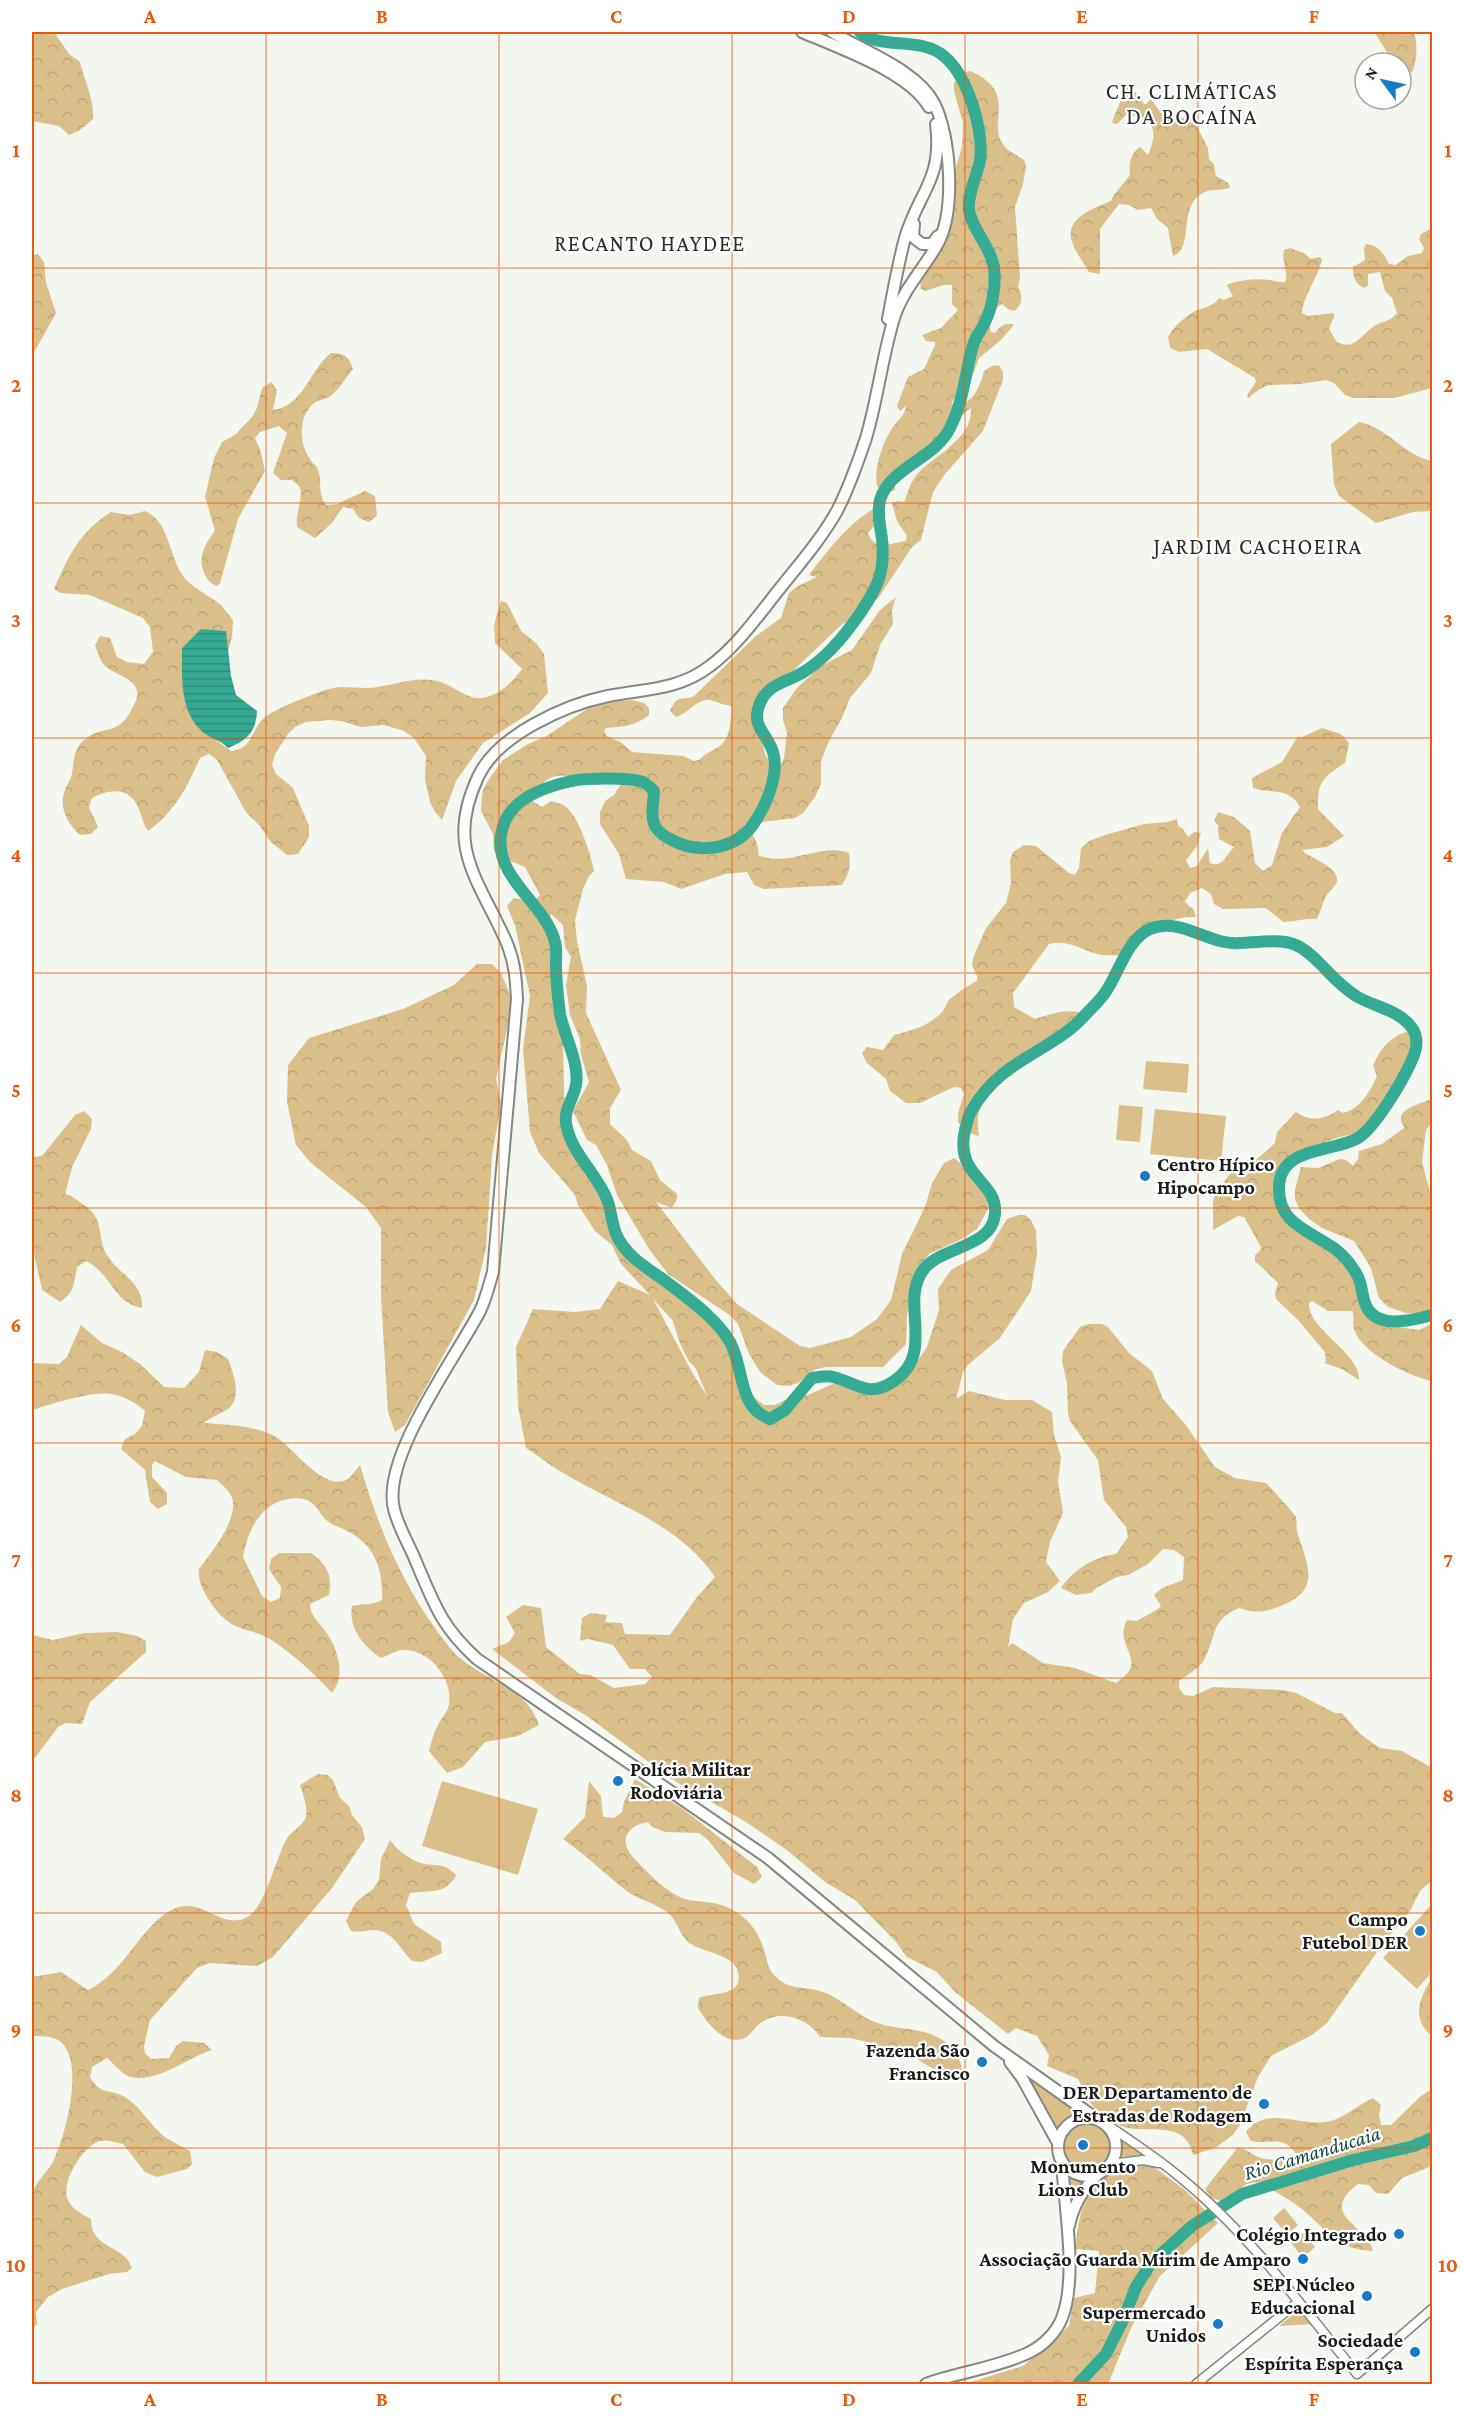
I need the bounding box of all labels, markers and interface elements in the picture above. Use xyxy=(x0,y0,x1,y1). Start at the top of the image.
text: A xyxy=(143,5,157,27)
text: B xyxy=(376,5,388,27)
text: C xyxy=(610,5,622,27)
text: D xyxy=(842,5,856,27)
text: E xyxy=(1076,5,1088,27)
text: F xyxy=(1309,5,1320,27)
north arrow xyxy=(1353,51,1413,111)
text: N xyxy=(1361,64,1381,82)
district label: CH. CLIMÁTICAS DA BOCAÍNA xyxy=(1106,79,1278,129)
text: 1 xyxy=(12,139,20,161)
text: 1 xyxy=(1444,139,1452,161)
district label: RECANTO HAYDEE xyxy=(554,231,746,256)
text: 2 xyxy=(11,374,21,396)
text: 2 xyxy=(1443,374,1453,396)
district label: JARDIM CACHOEIRA xyxy=(1152,534,1362,559)
text: 3 xyxy=(11,609,21,631)
text: 3 xyxy=(1443,609,1453,631)
text: 4 xyxy=(11,844,22,866)
text: 4 xyxy=(1443,844,1454,866)
text: 5 xyxy=(11,1079,21,1101)
text: 5 xyxy=(1443,1079,1453,1101)
place label: Centro Hípico Hipocampo xyxy=(1157,1153,1274,1198)
marker: Centro Hípico Hipocampo xyxy=(1138,1169,1152,1183)
text: 6 xyxy=(11,1314,21,1336)
text: 6 xyxy=(1443,1314,1453,1336)
text: 7 xyxy=(11,1549,21,1571)
text: 7 xyxy=(1443,1549,1453,1571)
place label: Polícia Militar Rodoviária xyxy=(630,1758,751,1803)
marker: Polícia Militar Rodoviária xyxy=(611,1774,625,1788)
text: 8 xyxy=(10,1784,22,1806)
text: 8 xyxy=(1442,1784,1454,1806)
place label: Campo Futebol DER xyxy=(1302,1908,1409,1953)
marker: Campo Futebol DER xyxy=(1413,1924,1427,1938)
text: 9 xyxy=(11,2019,21,2041)
text: 9 xyxy=(1443,2019,1453,2041)
place label: Fazenda São Francisco xyxy=(866,2039,970,2084)
marker: Fazenda São Francisco xyxy=(975,2055,989,2069)
place label: DER Departamento de Estradas de Rodagem xyxy=(1063,2081,1252,2126)
marker: DER Departamento de Estradas de Rodagem xyxy=(1257,2097,1271,2111)
water label: Rio Camanducaia xyxy=(1241,2121,1383,2185)
marker: Monumento Lions Club xyxy=(1076,2138,1090,2152)
place label: Monumento Lions Club xyxy=(1030,2155,1136,2200)
place label: Colégio Integrado xyxy=(1236,2223,1387,2245)
marker: Colégio Integrado xyxy=(1392,2227,1406,2241)
place label: Associação Guarda Mirim de Amparo xyxy=(979,2248,1291,2270)
marker: Associação Guarda Mirim de Amparo xyxy=(1296,2252,1310,2266)
text: 10 xyxy=(6,2254,26,2276)
text: 10 xyxy=(1438,2254,1458,2276)
place label: SEPI Núcleo Educacional xyxy=(1250,2273,1355,2318)
marker: SEPI Núcleo Educacional xyxy=(1360,2289,1374,2303)
place label: Supermercado Unidos xyxy=(1083,2301,1206,2346)
marker: Supermercado Unidos xyxy=(1211,2317,1225,2331)
place label: Sociedade Espírita Esperança xyxy=(1245,2329,1403,2374)
marker: Sociedade Espírita Esperança xyxy=(1408,2345,1422,2359)
text: A xyxy=(143,2388,157,2410)
text: B xyxy=(376,2388,388,2410)
text: C xyxy=(610,2388,622,2410)
text: D xyxy=(842,2388,856,2410)
text: E xyxy=(1076,2388,1088,2410)
text: F xyxy=(1309,2388,1320,2410)

